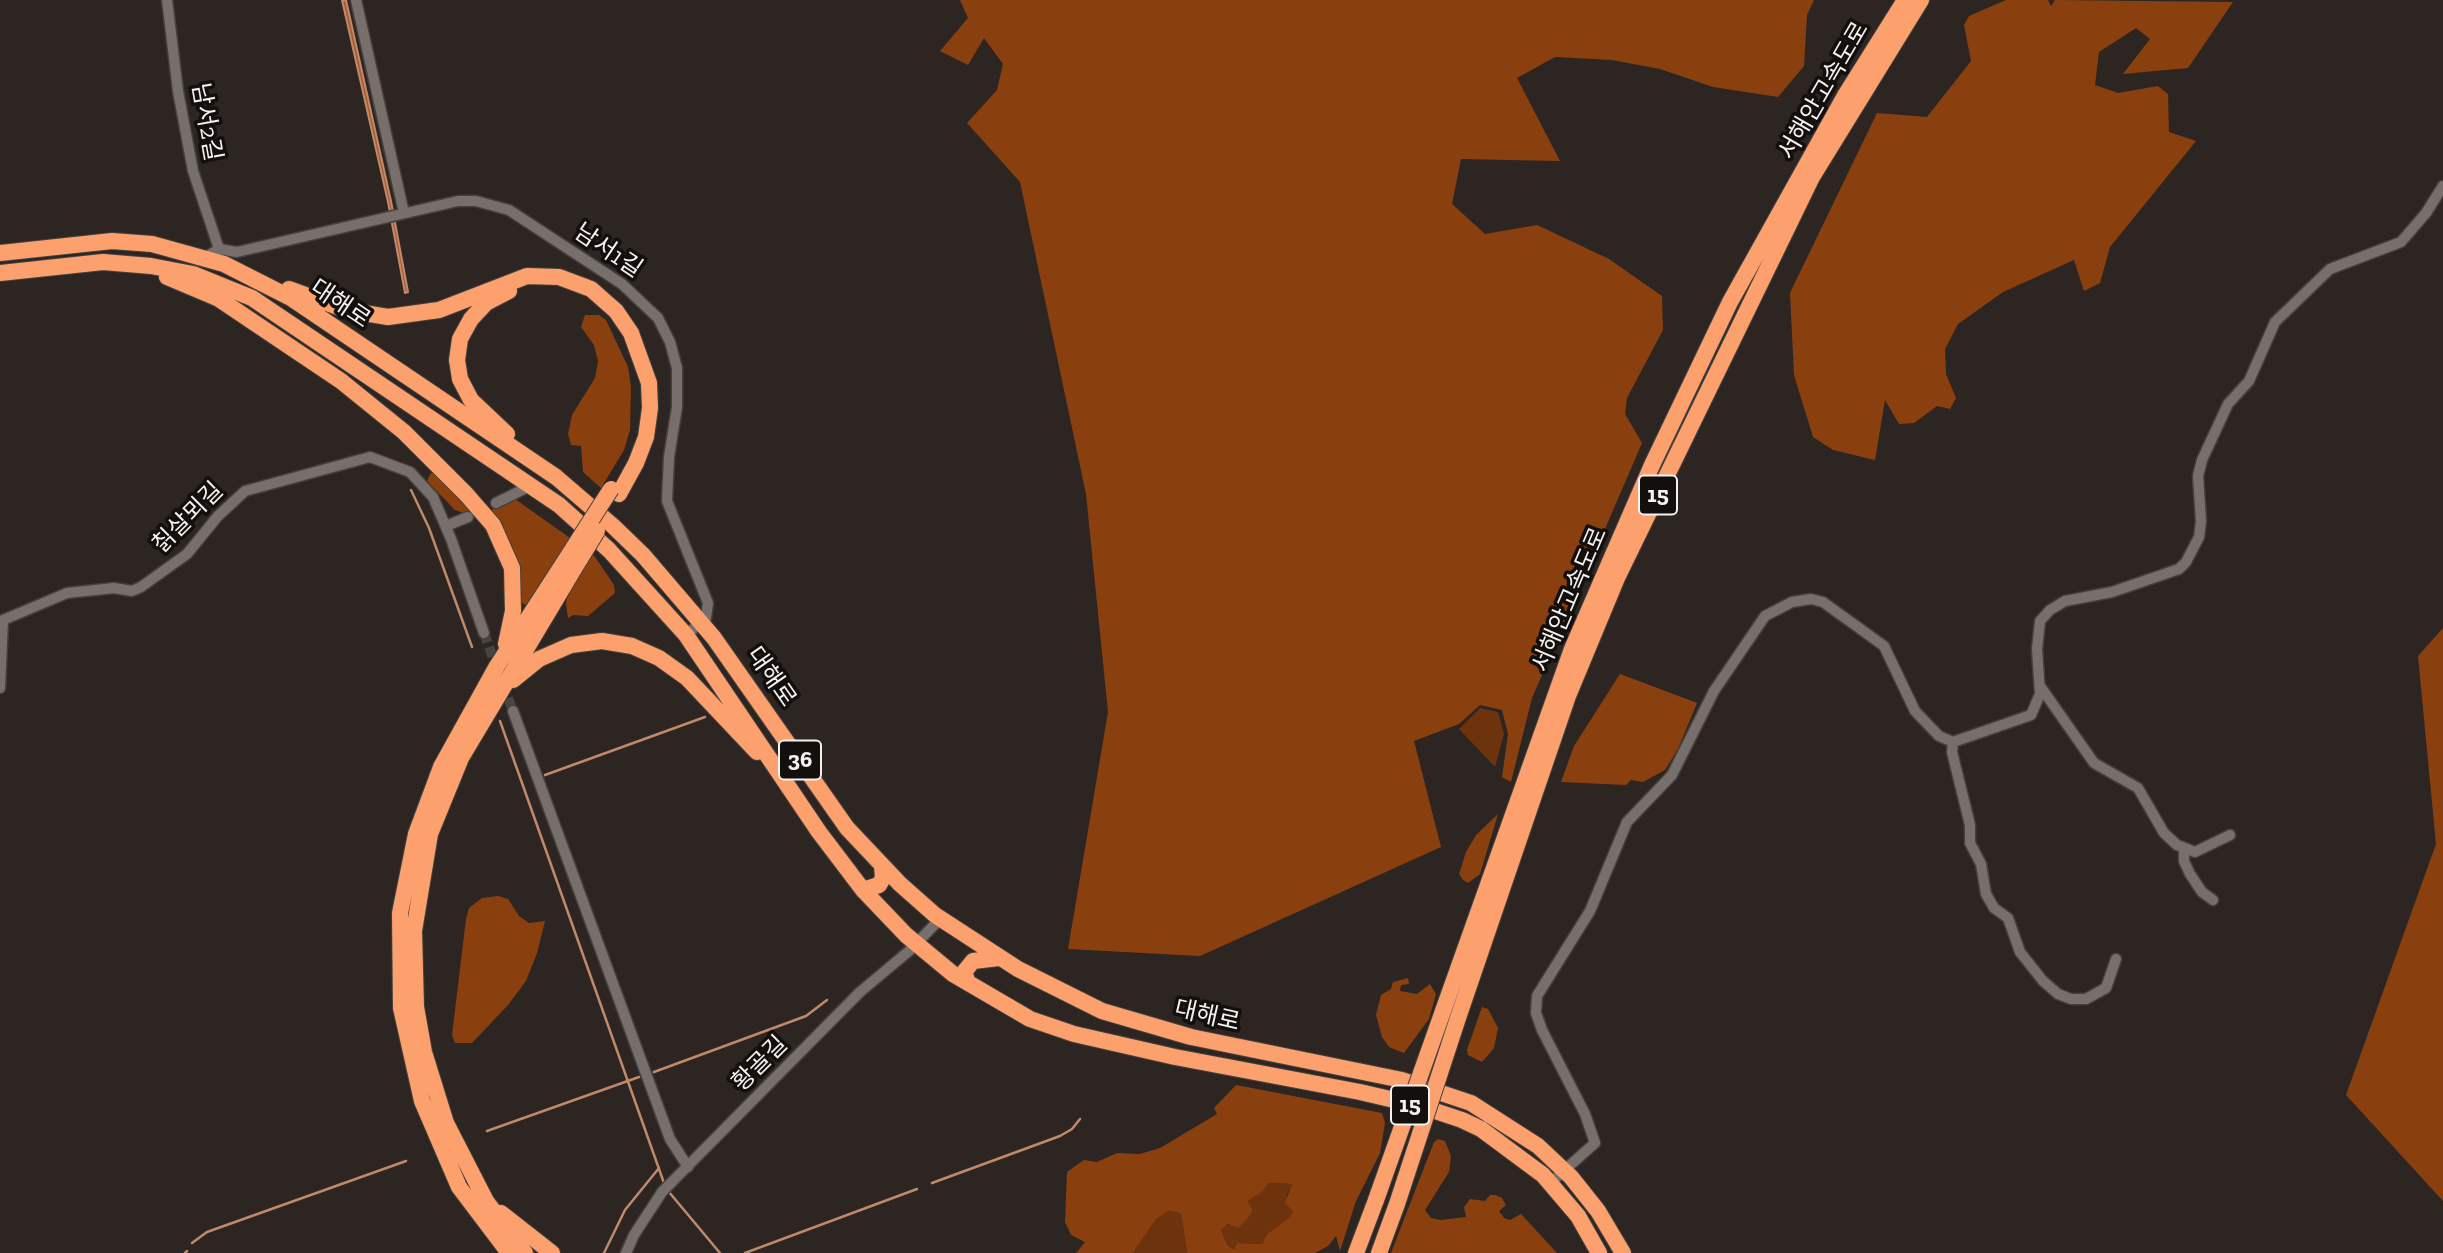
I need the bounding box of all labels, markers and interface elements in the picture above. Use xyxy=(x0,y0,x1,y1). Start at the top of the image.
street label: 서해안고속도로 xyxy=(1773,17,1875,165)
street label: 남서2길 xyxy=(185,81,227,163)
street label: 남서1길 xyxy=(569,218,647,284)
street label: 대해로 xyxy=(304,274,376,334)
road number: 15 xyxy=(1639,475,1677,514)
street label: 칡살뫼길 xyxy=(147,477,229,559)
street label: 서해안고속도로 xyxy=(1527,523,1613,677)
street label: 대해로 xyxy=(740,642,802,712)
road number: 36 xyxy=(779,740,821,780)
street label: 대해로 xyxy=(1171,995,1243,1037)
street label: 황골길 xyxy=(726,1030,794,1098)
road number: 15 xyxy=(1391,1086,1429,1124)

